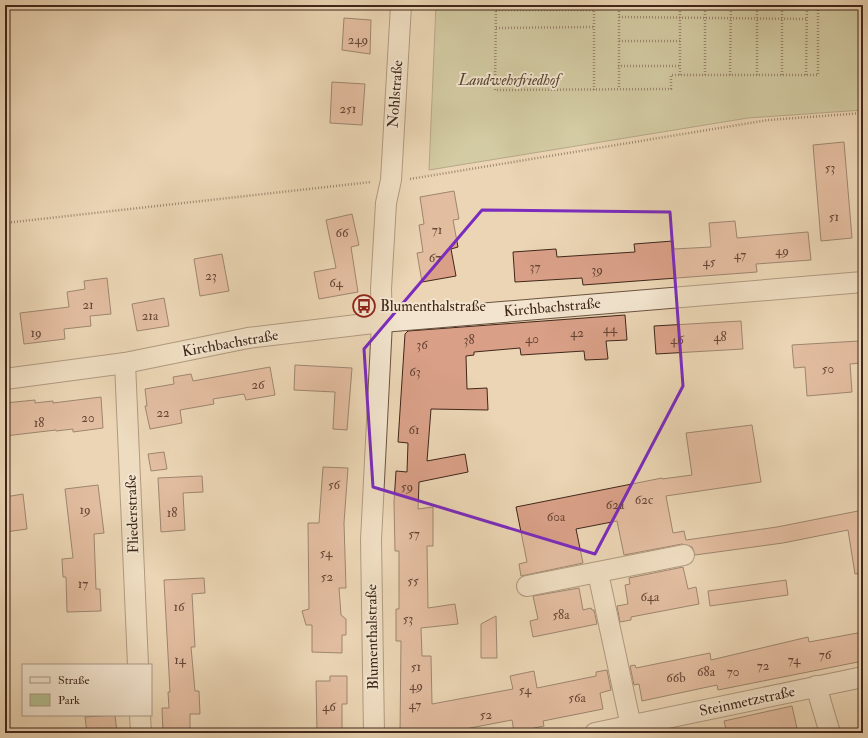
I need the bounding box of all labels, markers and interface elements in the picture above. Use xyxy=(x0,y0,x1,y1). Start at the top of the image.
house number: 249 xyxy=(348,32,368,48)
street label: Nohlstraße xyxy=(384,59,407,129)
park label: Landwehrfriedhof xyxy=(457,71,563,90)
house number: 251 xyxy=(340,101,357,117)
house number: 53 xyxy=(825,160,835,176)
house number: 51 xyxy=(829,209,840,225)
house number: 71 xyxy=(432,222,443,238)
house number: 66 xyxy=(335,225,350,241)
house number: 49 xyxy=(775,243,789,259)
house number: 47 xyxy=(734,247,746,263)
house number: 67 xyxy=(429,250,441,266)
house number: 45 xyxy=(703,254,716,270)
house number: 37 xyxy=(530,259,541,275)
house number: 39 xyxy=(591,262,603,278)
house number: 23 xyxy=(205,268,217,284)
house number: 64 xyxy=(329,275,344,291)
bus stop icon: Blumenthalstraße xyxy=(351,293,377,319)
street label: Kirchbachstraße xyxy=(503,294,601,321)
house number: 21 xyxy=(82,297,94,313)
place label: Blumenthalstraße xyxy=(380,297,486,316)
house number: 21a xyxy=(142,308,159,324)
house number: 44 xyxy=(603,321,618,337)
house number: 19 xyxy=(30,325,42,341)
house number: 42 xyxy=(570,325,584,341)
street label: Kirchbachstraße xyxy=(180,326,280,361)
house number: 48 xyxy=(713,329,727,345)
house number: 40 xyxy=(525,331,539,347)
house number: 38 xyxy=(463,332,475,348)
house number: 46 xyxy=(670,332,685,348)
house number: 36 xyxy=(416,337,429,353)
house number: 50 xyxy=(822,361,834,377)
house number: 63 xyxy=(409,364,421,380)
house number: 26 xyxy=(251,377,266,393)
house number: 22 xyxy=(156,405,170,421)
house number: 20 xyxy=(81,410,95,426)
house number: 18 xyxy=(34,415,44,431)
house number: 61 xyxy=(408,422,420,438)
street label: Fliederstraße xyxy=(122,474,143,554)
house number: 56 xyxy=(328,477,342,493)
house number: 59 xyxy=(401,479,413,495)
house number: 62c xyxy=(635,492,653,508)
house number: 62a xyxy=(606,497,625,513)
house number: 19 xyxy=(79,502,91,518)
house number: 18 xyxy=(167,505,177,521)
house number: 60a xyxy=(547,509,566,525)
house number: 57 xyxy=(408,526,420,542)
house number: 54 xyxy=(320,545,333,561)
house number: 52 xyxy=(321,569,334,585)
house number: 55 xyxy=(407,573,419,589)
house number: 17 xyxy=(78,576,88,592)
street label: Blumenthalstraße xyxy=(362,584,383,690)
house number: 64a xyxy=(641,589,660,605)
house number: 16 xyxy=(173,599,186,615)
house number: 58a xyxy=(552,607,570,623)
house number: 53 xyxy=(403,611,413,627)
house number: 76 xyxy=(819,647,833,663)
house number: 14 xyxy=(174,652,187,668)
house number: 74 xyxy=(788,652,801,668)
house number: 72 xyxy=(757,658,770,674)
house number: 51 xyxy=(411,659,422,675)
legend xyxy=(22,664,152,716)
house number: 68a xyxy=(697,664,716,680)
house number: 70 xyxy=(727,664,739,680)
house number: 66b xyxy=(666,670,686,686)
text: Straße xyxy=(58,673,89,688)
house number: 49 xyxy=(409,678,423,694)
house number: 54 xyxy=(519,682,532,698)
street label: Steinmetzstraße xyxy=(698,682,797,721)
house number: 56a xyxy=(568,690,586,706)
text: Park xyxy=(58,693,80,708)
house number: 47 xyxy=(409,697,421,713)
house number: 46 xyxy=(322,699,337,715)
house number: 52 xyxy=(480,707,493,723)

